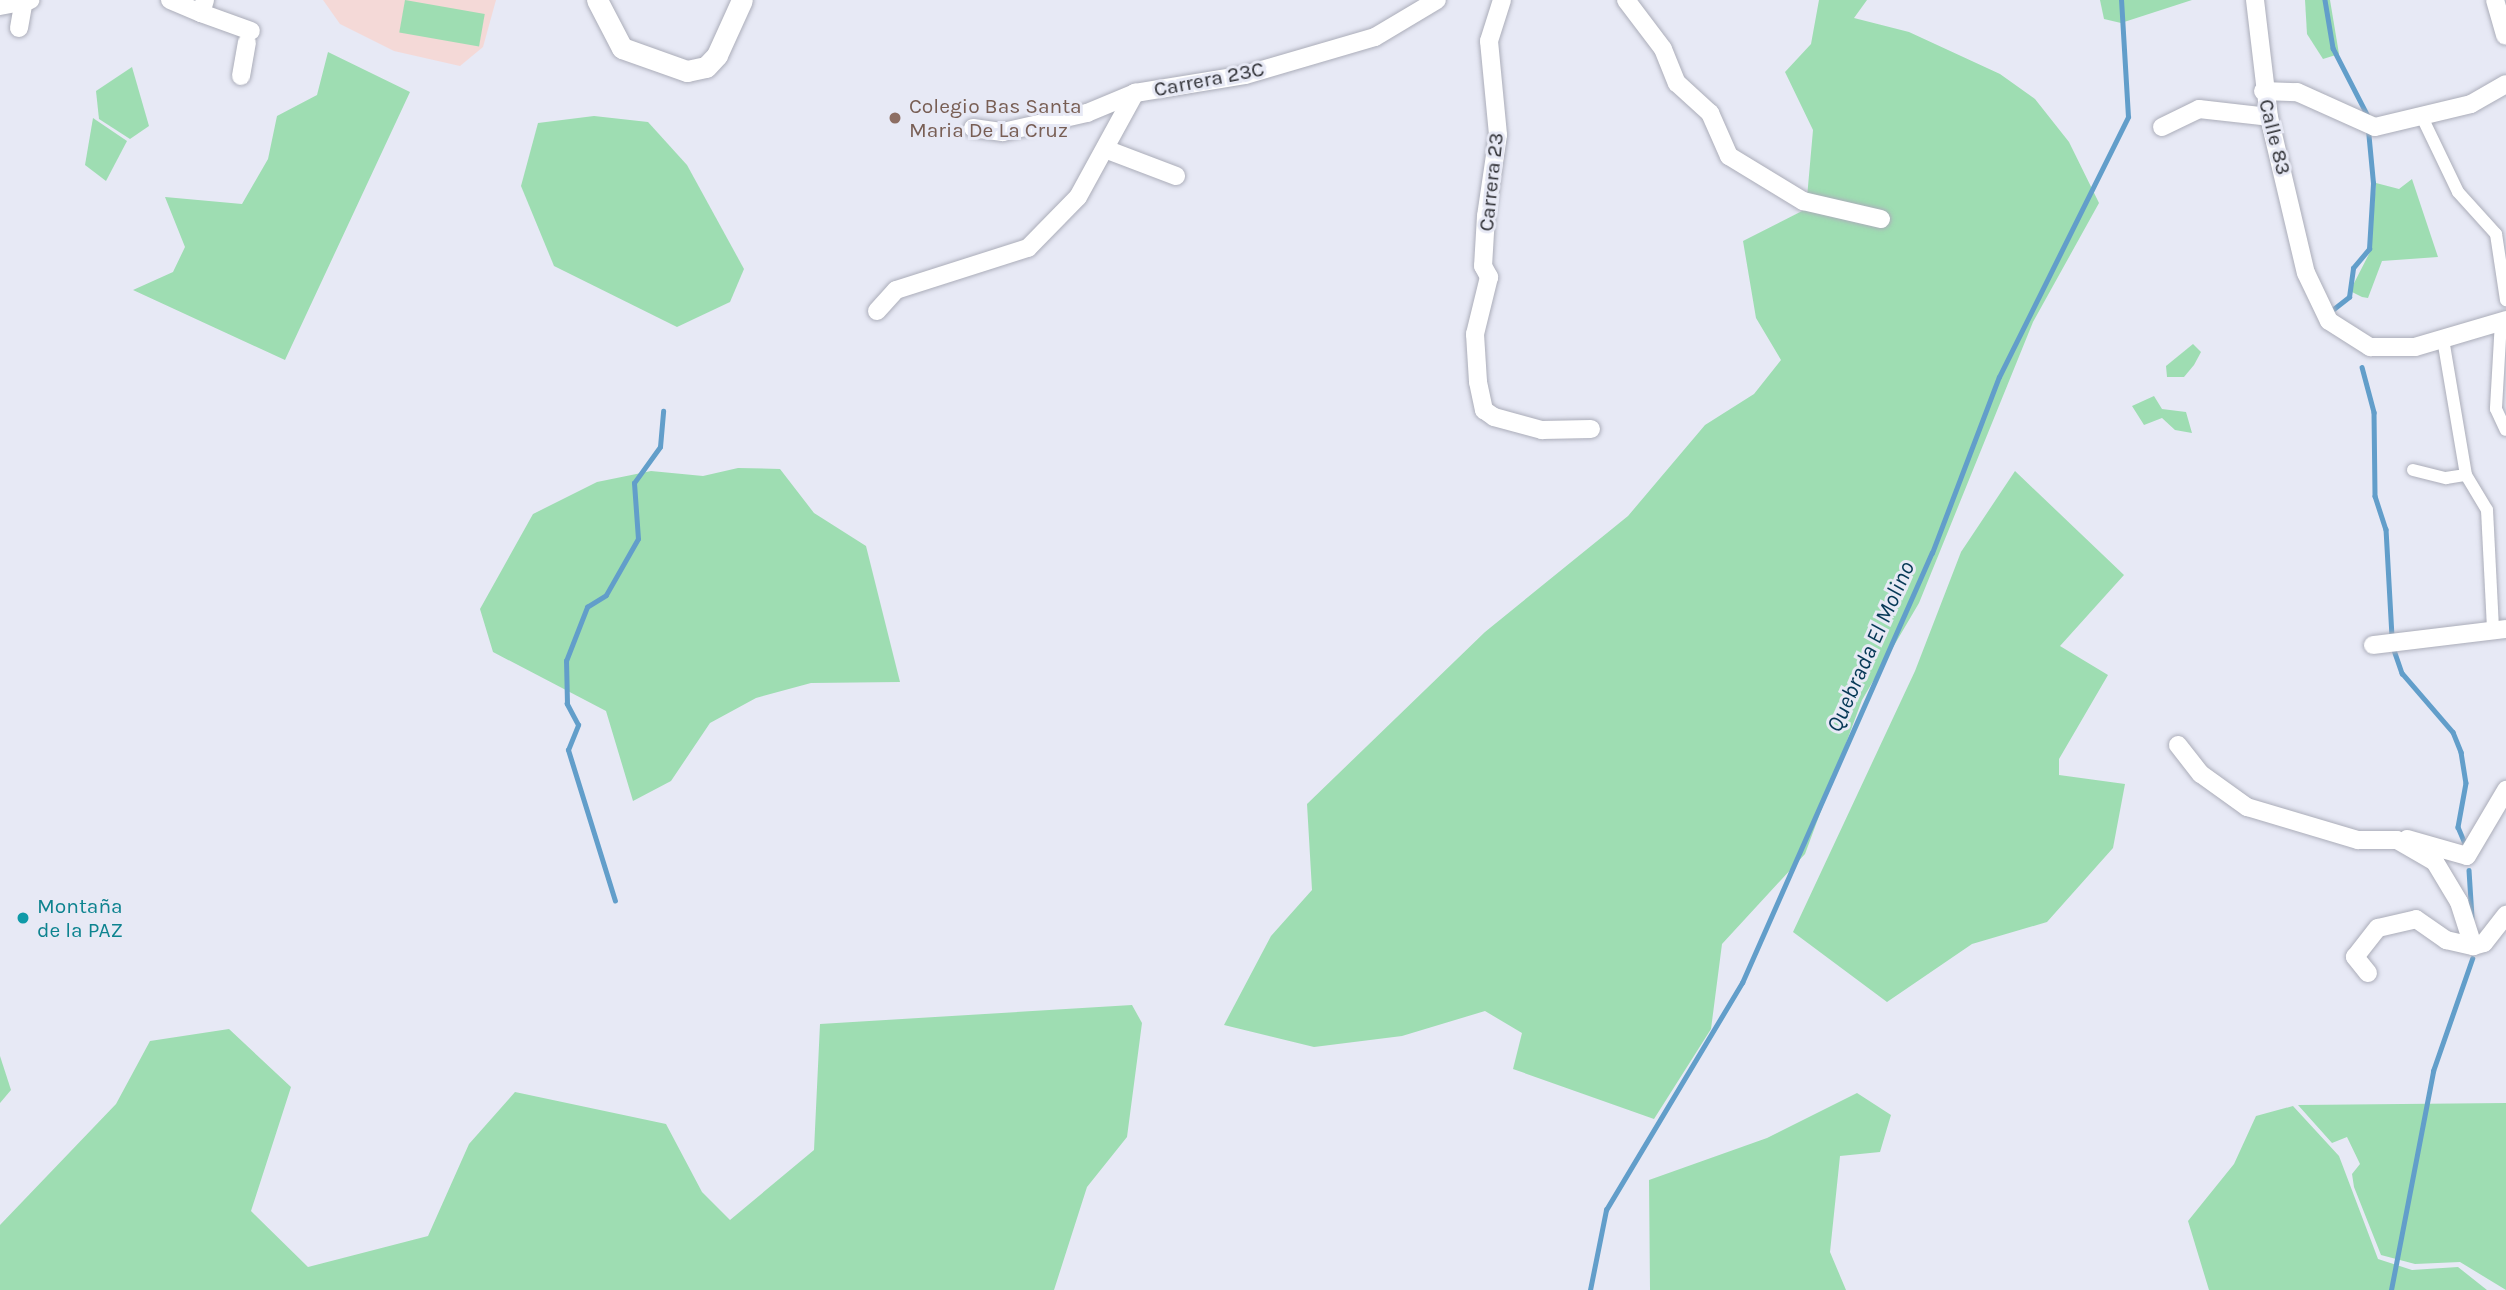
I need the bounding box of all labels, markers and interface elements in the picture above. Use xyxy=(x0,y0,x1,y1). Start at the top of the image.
street label: Carrera 23C xyxy=(1152,56,1266,102)
place label: Colegio Bas Santa Maria De La Cruz xyxy=(909,93,1082,143)
street label: Calle 83 xyxy=(2253,96,2297,178)
marker: Colegio Bas Santa Maria De La Cruz xyxy=(887,110,903,126)
street label: Carrera 23 xyxy=(1473,131,1509,233)
water label: Quebrada El Molino xyxy=(1821,557,1921,737)
place label: Montaña de la PAZ xyxy=(37,893,123,943)
marker: Montaña de la PAZ xyxy=(15,910,31,926)

